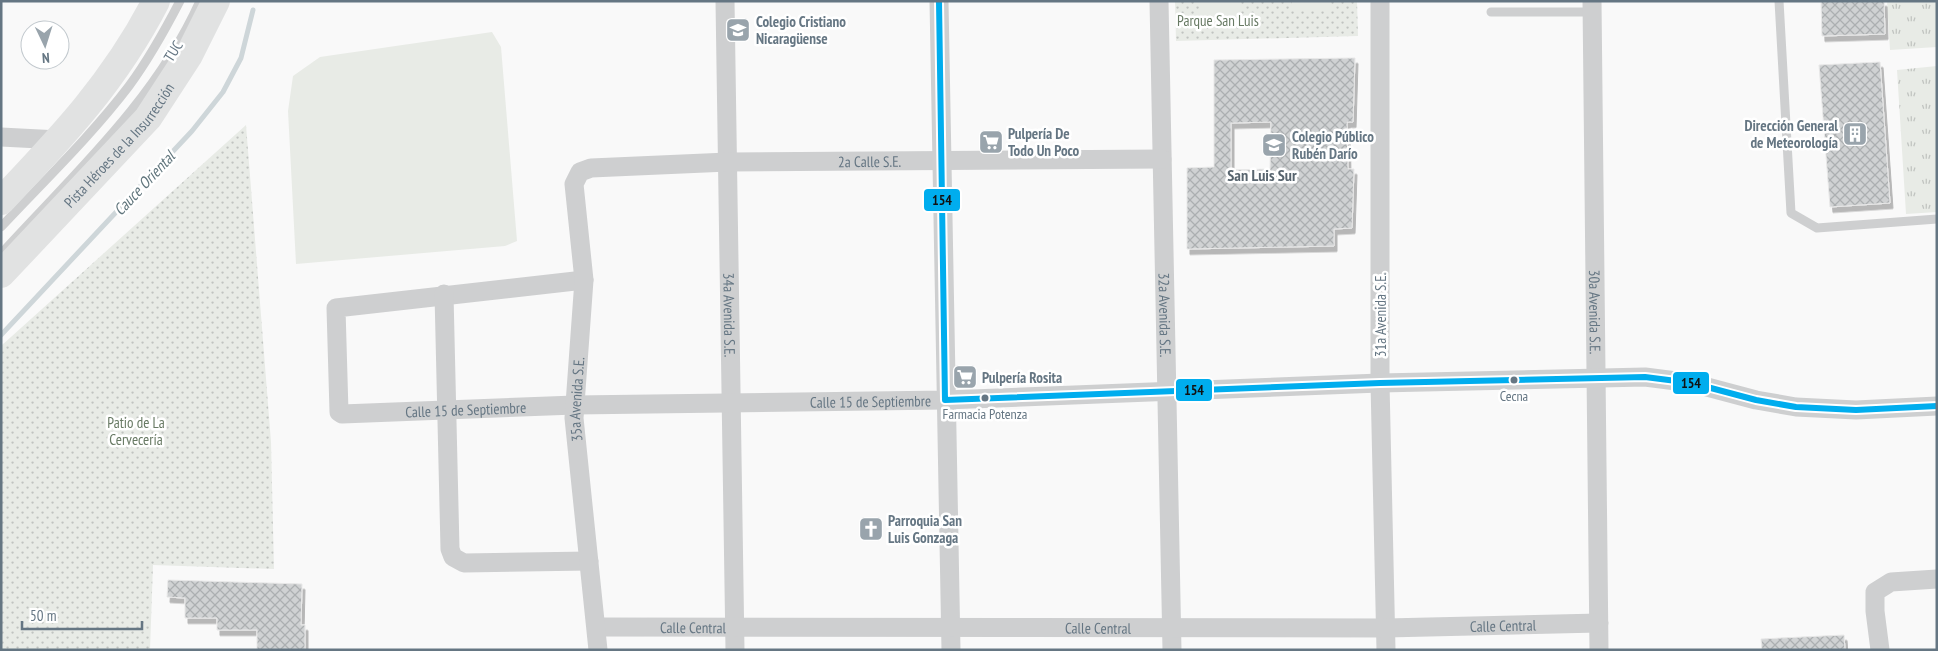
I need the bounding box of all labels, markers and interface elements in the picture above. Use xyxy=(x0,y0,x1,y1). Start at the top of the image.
park label: Parque San Luis xyxy=(1177,11,1259,30)
place label: Colegio Cristiano Nicaragüense xyxy=(756,12,846,48)
school or university icon: Colegio Cristiano Nicaragüense xyxy=(725,17,751,43)
north arrow xyxy=(20,20,70,70)
street label: TUC xyxy=(159,37,187,65)
text: N xyxy=(42,49,50,67)
street label: Pista Héroes de la Insurrección xyxy=(60,79,178,211)
place label: Dirección General de Meteorología xyxy=(1744,116,1838,152)
building icon: Dirección General de Meteorología xyxy=(1842,121,1868,147)
place label: Pulpería De Todo Un Poco xyxy=(1008,124,1080,160)
place label: Colegio Público Rubén Darío xyxy=(1292,127,1374,163)
supermarket icon: Pulpería De Todo Un Poco xyxy=(978,129,1004,155)
school or university icon: Colegio Público Rubén Darío xyxy=(1261,132,1287,158)
water label: Cauce Oriental xyxy=(109,146,180,219)
street label: 2a Calle S.E. xyxy=(838,151,902,171)
district label: San Luis Sur xyxy=(1227,165,1297,185)
line badge: 154 xyxy=(923,188,961,212)
text: 154 xyxy=(932,191,952,209)
street label: 30a Avenida S.E. xyxy=(1585,269,1605,355)
street label: 34a Avenida S.E. xyxy=(720,272,740,358)
street label: 32a Avenida S.E. xyxy=(1155,272,1176,358)
street label: 31a Avenida S.E. xyxy=(1371,272,1390,357)
street label: 35a Avenida S.E. xyxy=(564,356,588,442)
supermarket icon: Pulpería Rosita xyxy=(952,364,978,390)
place label: Pulpería Rosita xyxy=(982,368,1062,387)
line badge: 154 xyxy=(1672,371,1710,395)
text: 154 xyxy=(1681,374,1701,392)
marker: Cecna xyxy=(1509,375,1519,385)
line badge: 154 xyxy=(1175,378,1213,402)
text: 154 xyxy=(1184,381,1204,399)
place label: Cecna xyxy=(1500,387,1528,405)
street label: Calle 15 de Septiembre xyxy=(810,391,931,411)
marker: Farmacia Potenza xyxy=(980,393,990,403)
street label: Calle 15 de Septiembre xyxy=(405,397,527,421)
place label: Farmacia Potenza xyxy=(943,405,1027,423)
park label: Patio de La Cervecería xyxy=(107,413,165,449)
place label: Parroquia San Luis Gonzaga xyxy=(888,511,962,547)
church icon: Parroquia San Luis Gonzaga xyxy=(858,516,884,542)
scale bar xyxy=(22,598,142,630)
text: 50 m xyxy=(30,606,56,625)
street label: Calle Central xyxy=(1470,615,1537,636)
street label: Calle Central xyxy=(660,618,727,637)
street label: Calle Central xyxy=(1065,618,1132,637)

